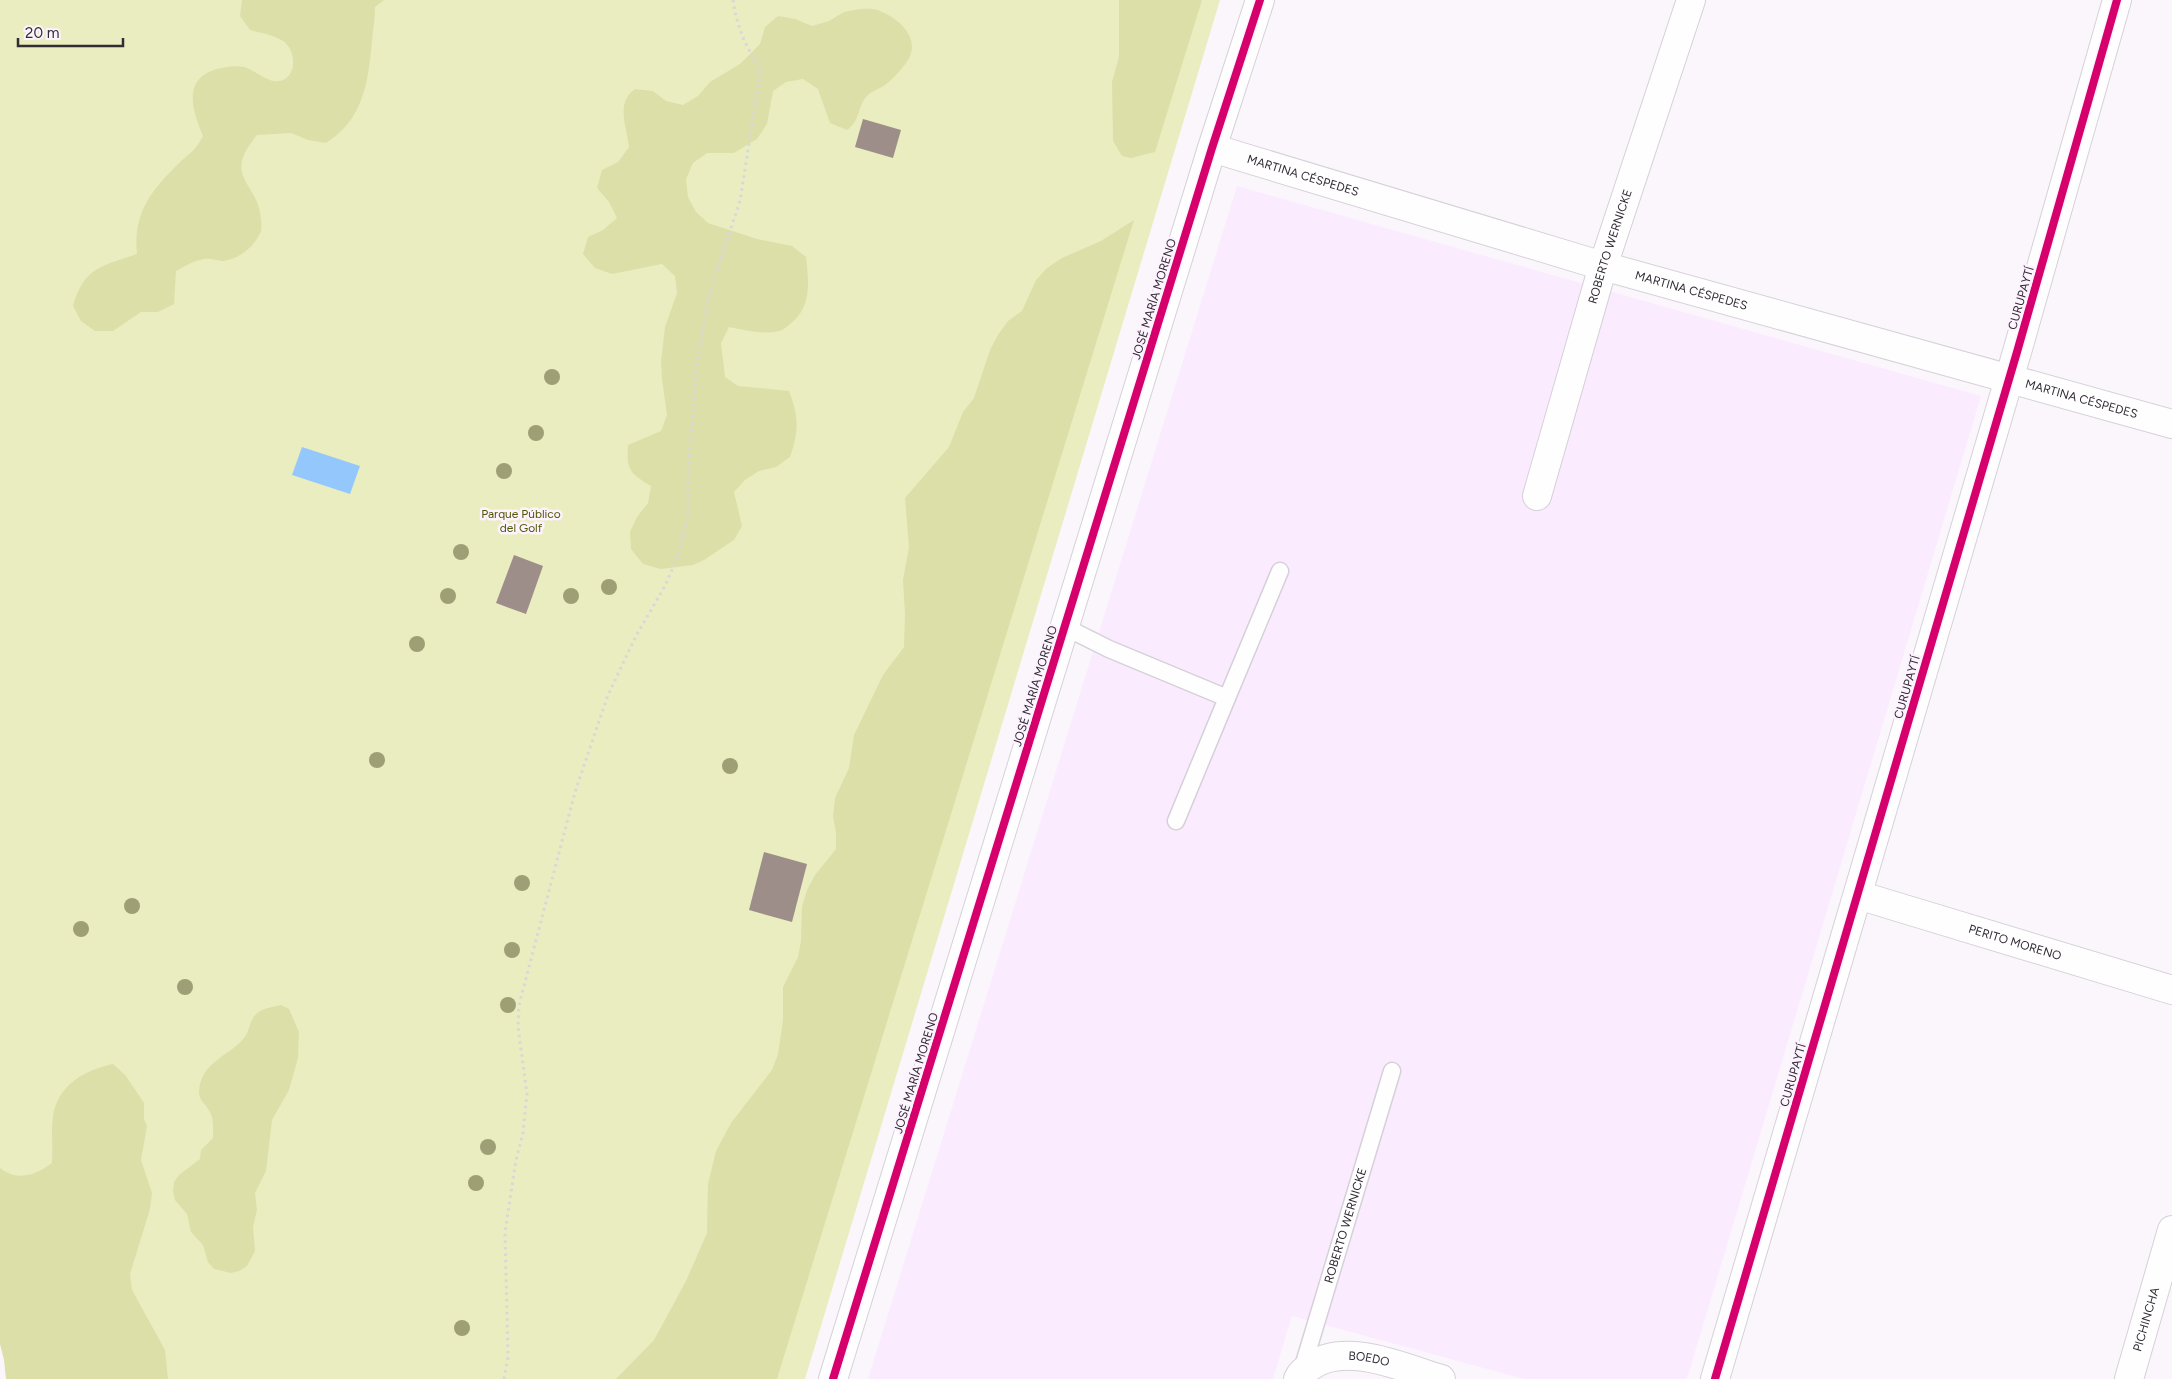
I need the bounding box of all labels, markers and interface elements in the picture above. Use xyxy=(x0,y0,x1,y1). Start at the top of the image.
scale bar xyxy=(18,15,122,47)
text: 20 m xyxy=(25,24,59,42)
street label: MARTINA CÉSPEDES xyxy=(1245,152,1360,199)
street label: ROBERTO WERNICKE xyxy=(1586,187,1635,305)
street label: JOSÉ MARÍA MORENO xyxy=(1129,237,1179,361)
street label: CURUPAYTÍ xyxy=(2005,264,2037,331)
street label: MARTINA CÉSPEDES xyxy=(1633,268,1749,313)
street label: MARTINA CÉSPEDES xyxy=(2024,377,2139,421)
park label: Parque Público del Golf xyxy=(481,507,561,535)
street label: JOSÉ MARÍA MORENO xyxy=(1010,624,1060,748)
street label: CURUPAYTÍ xyxy=(1891,653,1923,720)
street label: PERITO MORENO xyxy=(1967,922,2063,963)
street label: JOSÉ MARÍA MORENO xyxy=(891,1011,941,1135)
street label: CURUPAYTÍ xyxy=(1777,1041,1809,1108)
street label: ROBERTO WERNICKE xyxy=(1321,1166,1369,1285)
street label: PICHINCHA xyxy=(2130,1286,2162,1353)
street label: BOEDO xyxy=(1348,1349,1391,1369)

